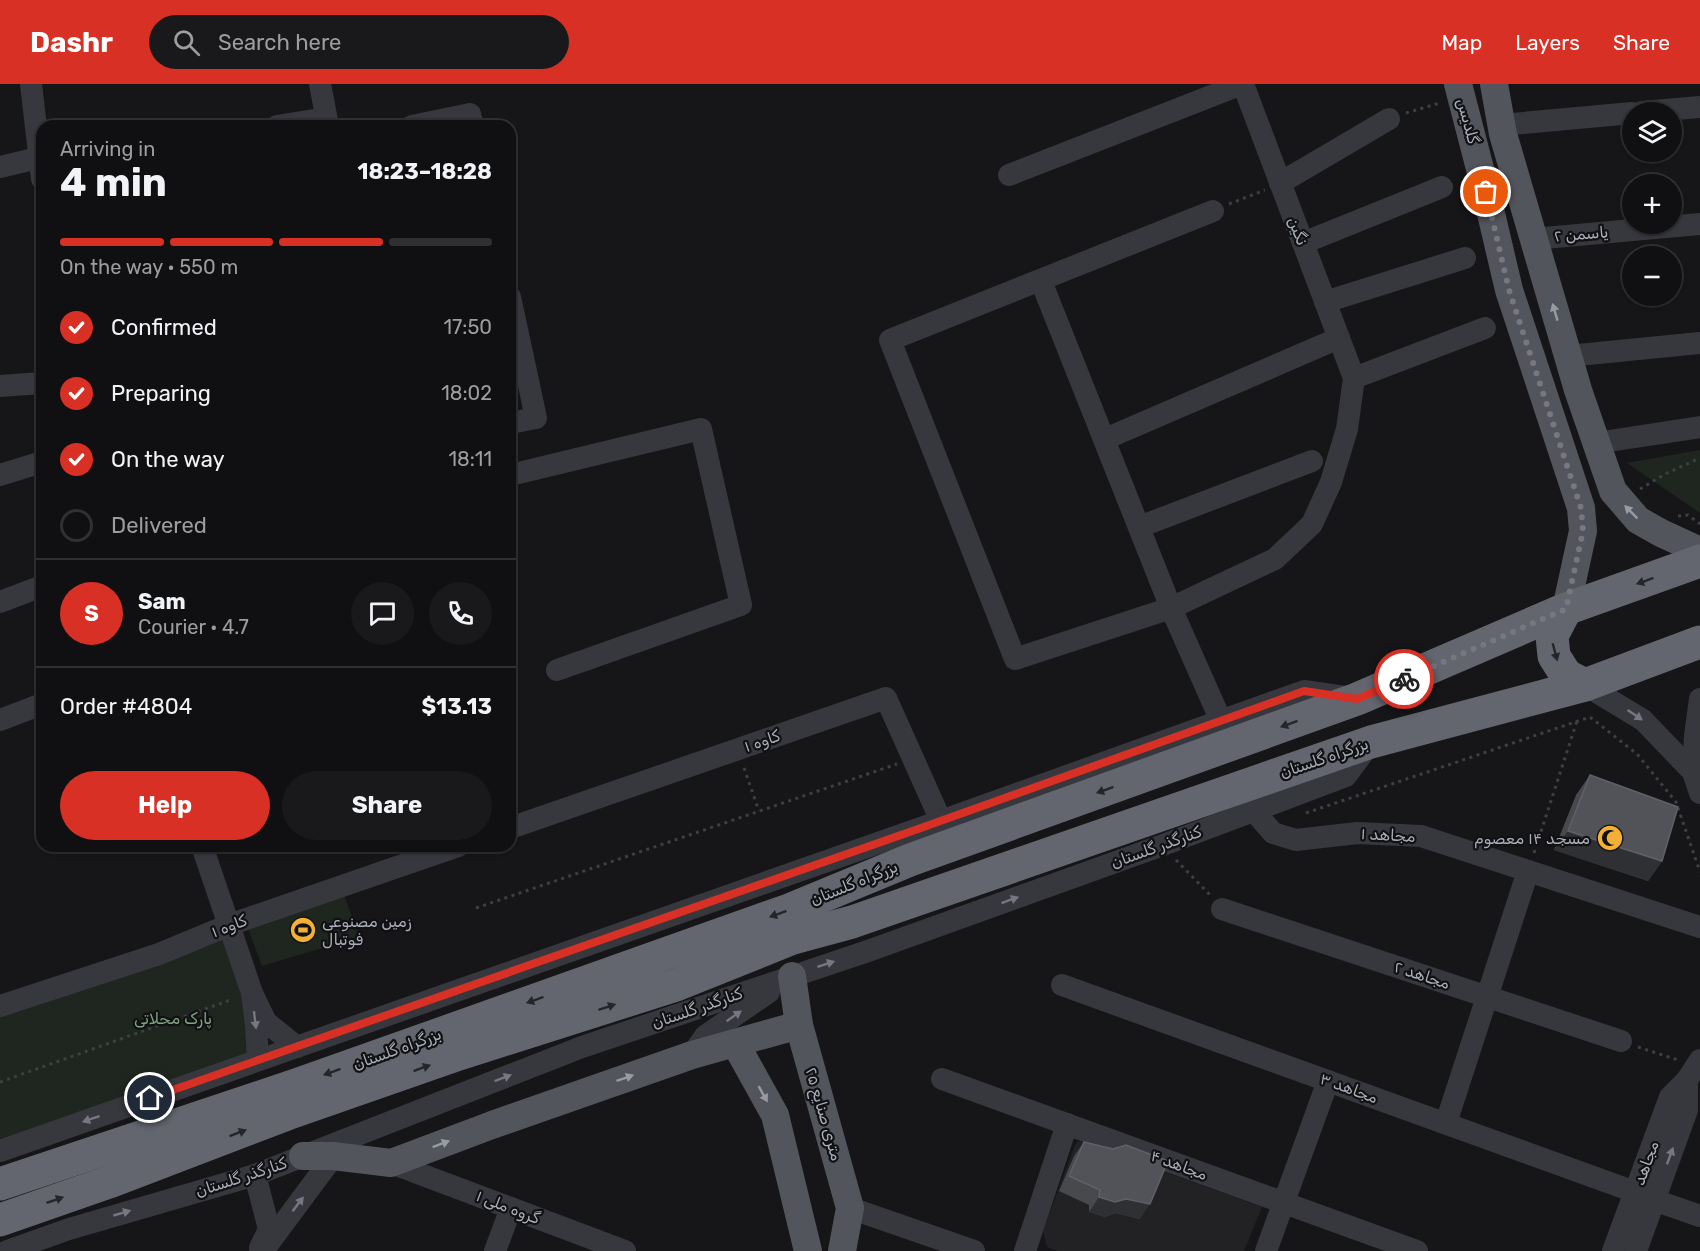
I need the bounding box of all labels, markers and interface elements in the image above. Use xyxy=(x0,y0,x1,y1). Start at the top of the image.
search box xyxy=(149,15,569,69)
text: Dashr xyxy=(30,26,113,59)
icon: search xyxy=(170,26,203,59)
text: Search here xyxy=(218,29,341,56)
text: Map xyxy=(1441,30,1482,55)
text: Layers xyxy=(1515,30,1580,55)
text: Share xyxy=(1613,30,1670,55)
street label: گلدیس xyxy=(1453,96,1483,147)
map controls xyxy=(1622,102,1682,306)
button: layers xyxy=(1622,102,1682,162)
text: Arriving in xyxy=(60,137,155,161)
text: 18:23–18:28 xyxy=(358,158,492,185)
text: 4 min xyxy=(60,160,167,206)
pin xyxy=(1460,166,1511,217)
button: + xyxy=(1622,174,1682,234)
icon: bag xyxy=(1469,175,1502,208)
street label: نگین xyxy=(1284,214,1312,248)
street label: یاسمن ۲ xyxy=(1553,222,1609,246)
button: − xyxy=(1622,246,1682,306)
text: On the way · 550 m xyxy=(60,255,238,279)
one-way arrow xyxy=(1550,303,1559,321)
icon: check xyxy=(60,311,93,344)
text: Confirmed xyxy=(111,314,217,341)
text: 17:50 xyxy=(443,315,492,339)
icon: check xyxy=(60,377,93,410)
text: Preparing xyxy=(111,380,211,407)
text: 18:02 xyxy=(441,381,492,405)
icon: check xyxy=(60,443,93,476)
text: On the way xyxy=(111,446,225,473)
text: 18:11 xyxy=(448,447,492,471)
one-way arrow xyxy=(1625,506,1639,520)
text: Delivered xyxy=(111,512,207,539)
one-way arrow xyxy=(1636,576,1654,586)
button: chat xyxy=(351,582,414,645)
button: phone xyxy=(429,582,492,645)
text: Sam xyxy=(138,588,186,615)
text: S xyxy=(84,600,99,627)
text: Courier · 4.7 xyxy=(138,615,249,639)
one-way arrow xyxy=(1551,643,1561,662)
courier xyxy=(1374,649,1434,709)
icon: bike xyxy=(1388,663,1421,696)
text: Order #4804 xyxy=(60,693,192,720)
text: $13.13 xyxy=(422,693,492,720)
one-way arrow xyxy=(1627,709,1643,720)
one-way arrow xyxy=(1280,719,1298,729)
street label: کاوه ۱ xyxy=(742,726,783,757)
street label: بزرگراه گلستان xyxy=(1277,734,1371,783)
button: Help xyxy=(60,771,270,840)
button: Share xyxy=(282,771,492,840)
one-way arrow xyxy=(1096,785,1114,795)
street label: کنارگذر گلستان xyxy=(1108,822,1205,873)
mosque icon: مسجد ۱۴ معصوم xyxy=(1595,823,1625,853)
street label: ۱ مجاهد xyxy=(1360,824,1416,846)
place label: مسجد ۱۴ معصوم xyxy=(1474,829,1590,849)
street label: بزرگراه گلستان xyxy=(807,857,901,910)
one-way arrow xyxy=(1001,894,1019,904)
one-way arrow xyxy=(769,909,787,919)
street label: کاوه ۱ xyxy=(209,910,250,942)
place label: زمین مصنوعی فوتبال xyxy=(322,912,412,950)
sports icon: زمین مصنوعی فوتبال xyxy=(288,915,318,945)
street label: مجاهد ۲ xyxy=(1392,957,1452,993)
one-way arrow xyxy=(817,959,835,969)
street label: کنارگذر گلستان xyxy=(649,983,746,1033)
one-way arrow xyxy=(526,996,544,1006)
one-way arrow xyxy=(598,1002,616,1011)
park label: پارک محلاتی xyxy=(134,1009,212,1029)
one-way arrow xyxy=(726,1010,742,1022)
one-way arrow xyxy=(250,1011,260,1030)
street label: بزرگراه گلستان xyxy=(350,1024,444,1075)
one-way arrow xyxy=(413,1062,431,1072)
street label: ۲۵ متری صنایع xyxy=(800,1065,846,1164)
one-way arrow xyxy=(323,1068,341,1078)
street label: مجاهد ۳ xyxy=(1317,1069,1381,1107)
pin xyxy=(124,1072,175,1123)
one-way arrow xyxy=(495,1072,513,1082)
one-way arrow xyxy=(616,1073,634,1083)
icon: home xyxy=(133,1081,166,1114)
one-way arrow xyxy=(758,1086,768,1103)
one-way arrow xyxy=(82,1114,100,1124)
one-way arrow xyxy=(229,1127,247,1137)
one-way arrow xyxy=(432,1138,450,1148)
street label: مجاهد xyxy=(1629,1138,1663,1188)
street label: مجاهد ۴ xyxy=(1148,1146,1210,1184)
one-way arrow xyxy=(1665,1147,1675,1165)
street label: کنارگذر گلستان xyxy=(193,1153,290,1202)
street label: گروه ملی ۱ xyxy=(473,1186,543,1229)
one-way arrow xyxy=(46,1195,64,1205)
one-way arrow xyxy=(291,1197,303,1212)
one-way arrow xyxy=(113,1208,131,1217)

